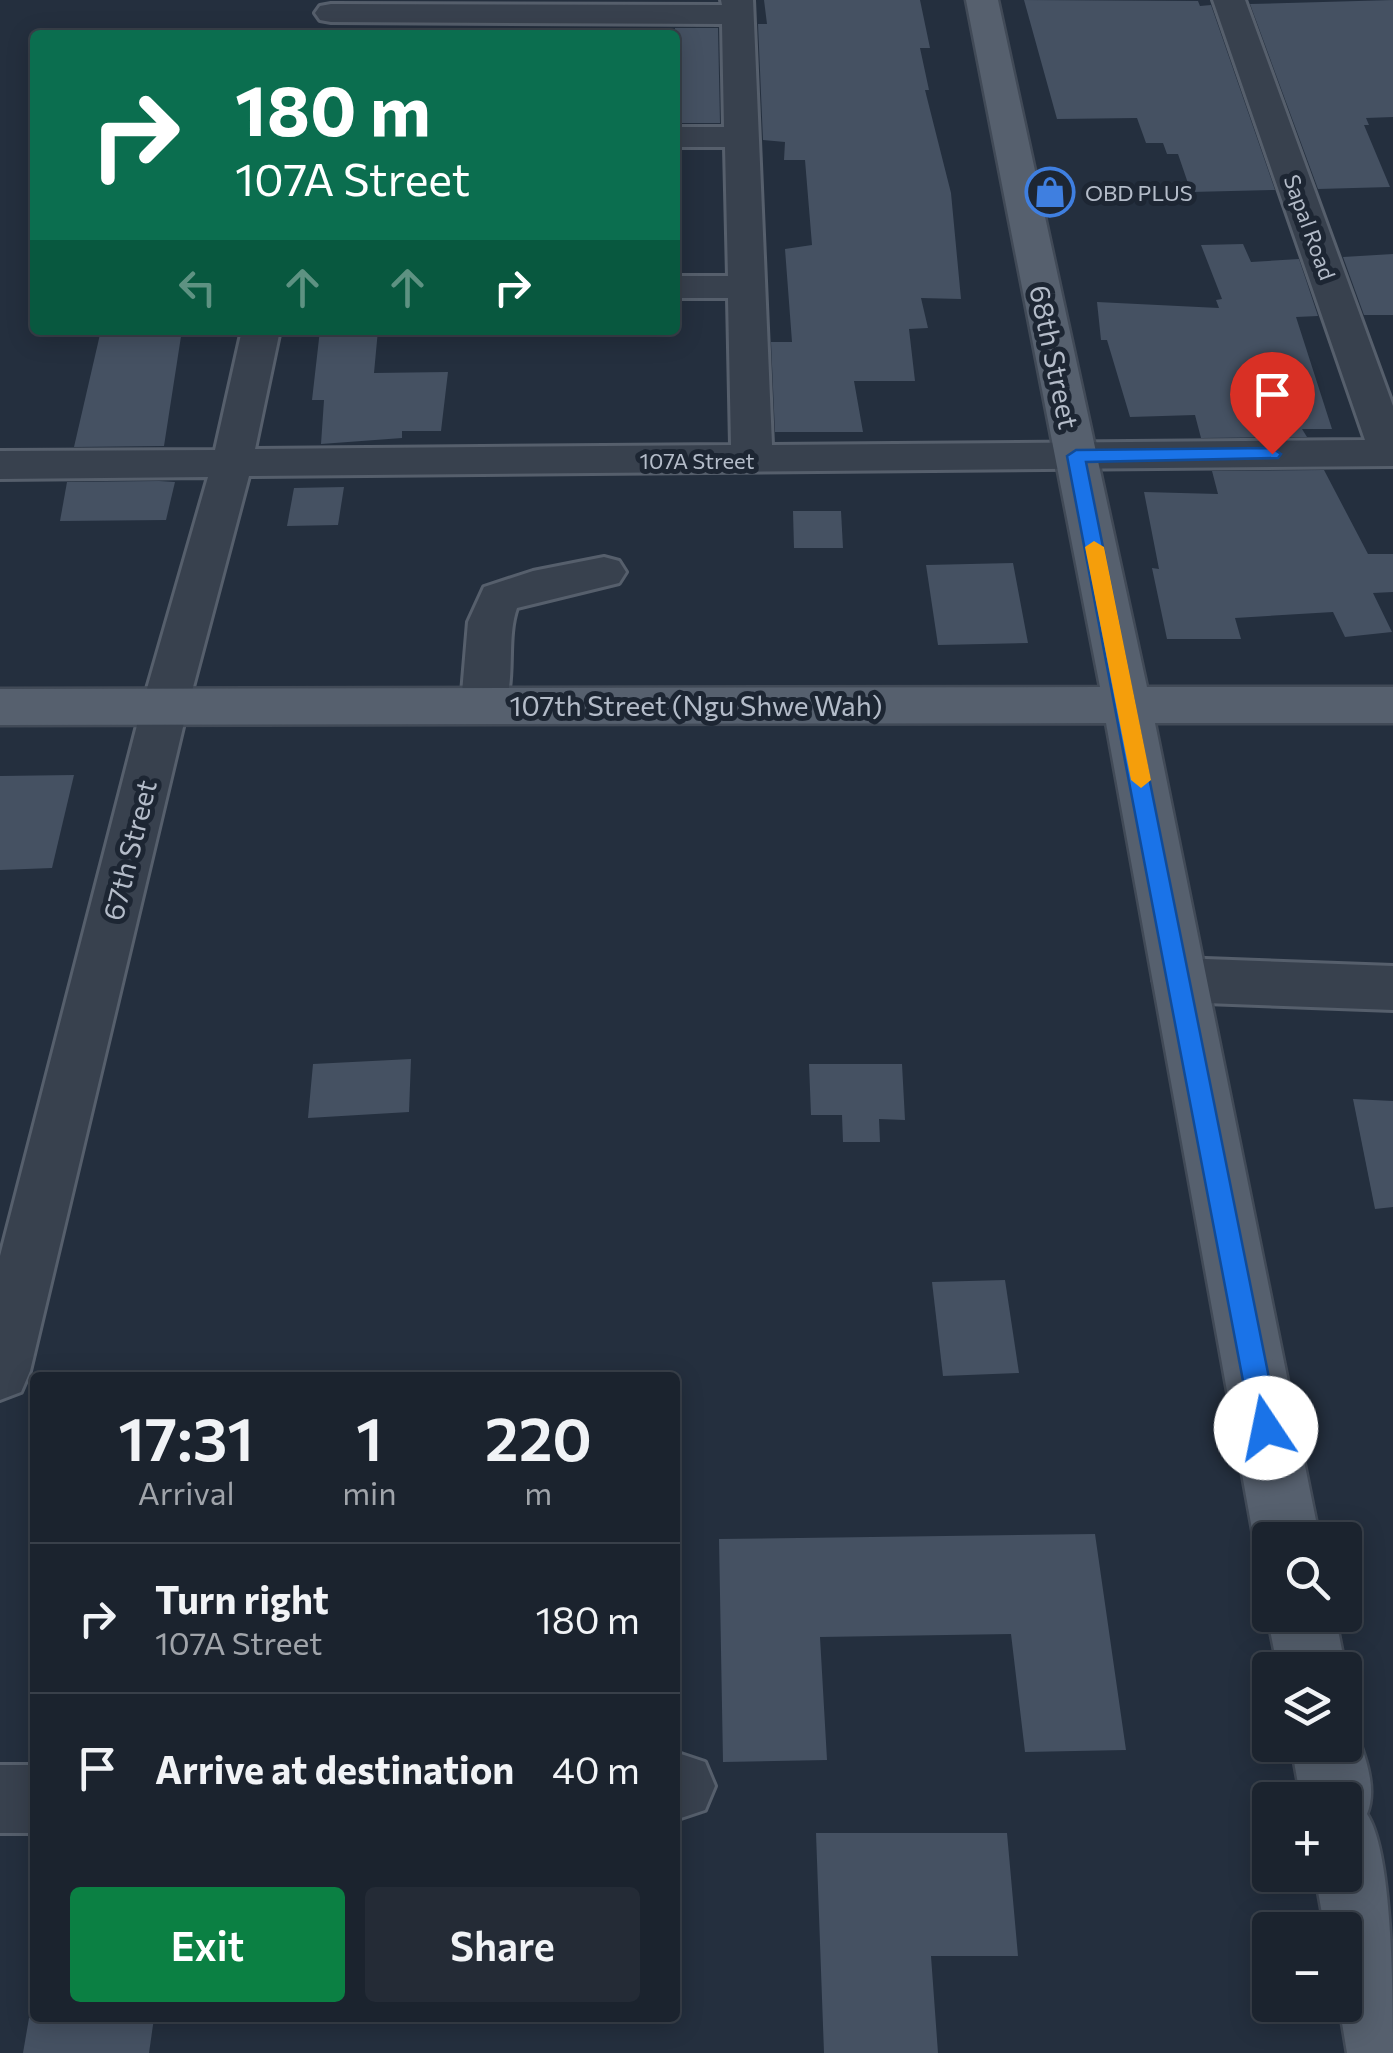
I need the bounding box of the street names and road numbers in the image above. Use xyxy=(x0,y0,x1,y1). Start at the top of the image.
street label: Sapal Road xyxy=(1278,171,1342,283)
street label: 68th Street xyxy=(1023,282,1087,432)
street label: 107A Street xyxy=(639,447,755,474)
street label: 107th Street (Ngu Shwe Wah) xyxy=(509,688,883,722)
street label: 67th Street xyxy=(95,776,163,924)

